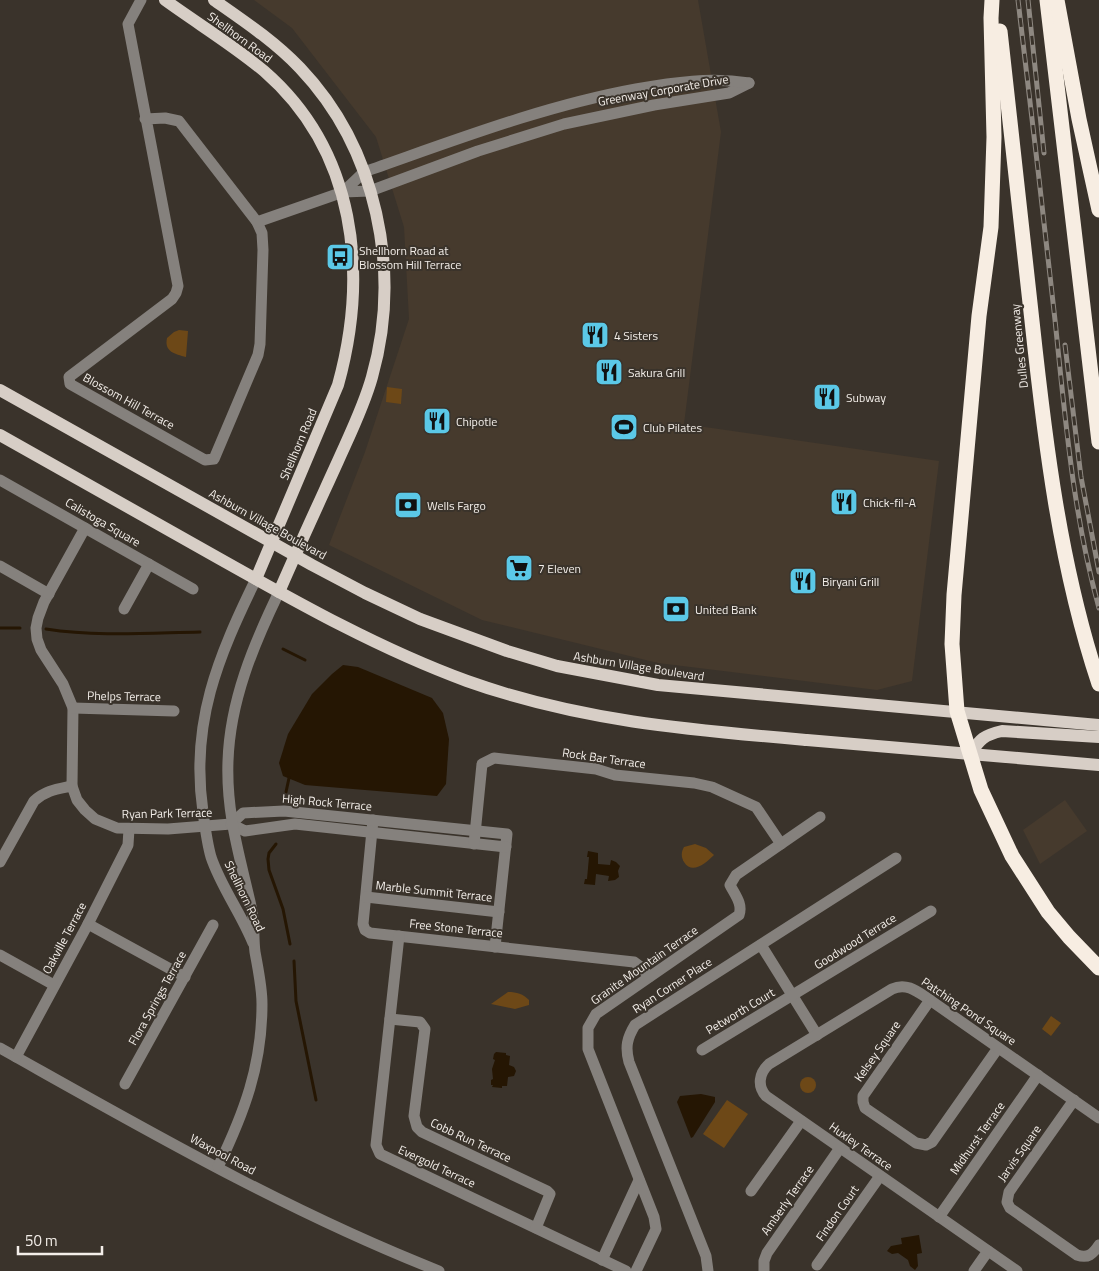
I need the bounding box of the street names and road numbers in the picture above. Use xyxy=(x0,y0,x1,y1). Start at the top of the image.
street label: Shellhorn Road xyxy=(203,7,277,67)
street label: Greenway Corporate Drive xyxy=(596,69,730,111)
street label: Dulles Greenway xyxy=(1005,303,1033,389)
street label: Blossom Hill Terrace xyxy=(80,368,178,434)
street label: Shellhorn Road xyxy=(274,405,322,483)
street label: Ashburn Village Boulevard xyxy=(206,484,330,564)
street label: Calistoga Square xyxy=(62,493,144,551)
street label: Ashburn Village Boulevard xyxy=(572,646,706,686)
street label: Phelps Terrace xyxy=(87,686,161,706)
street label: Rock Bar Terrace xyxy=(561,743,647,773)
street label: High Rock Terrace xyxy=(281,789,373,815)
street label: Ryan Park Terrace xyxy=(122,803,212,823)
street label: Shellhorn Road xyxy=(220,857,270,935)
street label: Marble Summit Terrace xyxy=(375,875,493,907)
street label: Oakville Terrace xyxy=(37,899,91,977)
street label: Goodwood Terrace xyxy=(810,908,900,974)
street label: Free Stone Terrace xyxy=(408,914,504,942)
street label: Granite Mountain Terrace xyxy=(586,921,702,1009)
street label: Flora Springs Terrace xyxy=(123,947,191,1049)
street label: Ryan Corner Place xyxy=(628,952,716,1018)
street label: Patching Pond Square xyxy=(918,972,1020,1050)
street label: Petworth Court xyxy=(702,982,779,1039)
street label: Kelsey Square xyxy=(849,1017,905,1085)
street label: Midhurst Terrace xyxy=(945,1098,1009,1178)
street label: Cobb Run Terrace xyxy=(427,1113,515,1167)
street label: Huxley Terrace xyxy=(825,1117,897,1175)
street label: Jarvis Square xyxy=(992,1121,1046,1185)
street label: Waxpool Road xyxy=(187,1129,259,1179)
street label: Evergold Terrace xyxy=(395,1140,479,1192)
street label: Amberly Terrace xyxy=(756,1161,818,1239)
street label: Findon Court xyxy=(811,1180,864,1245)

